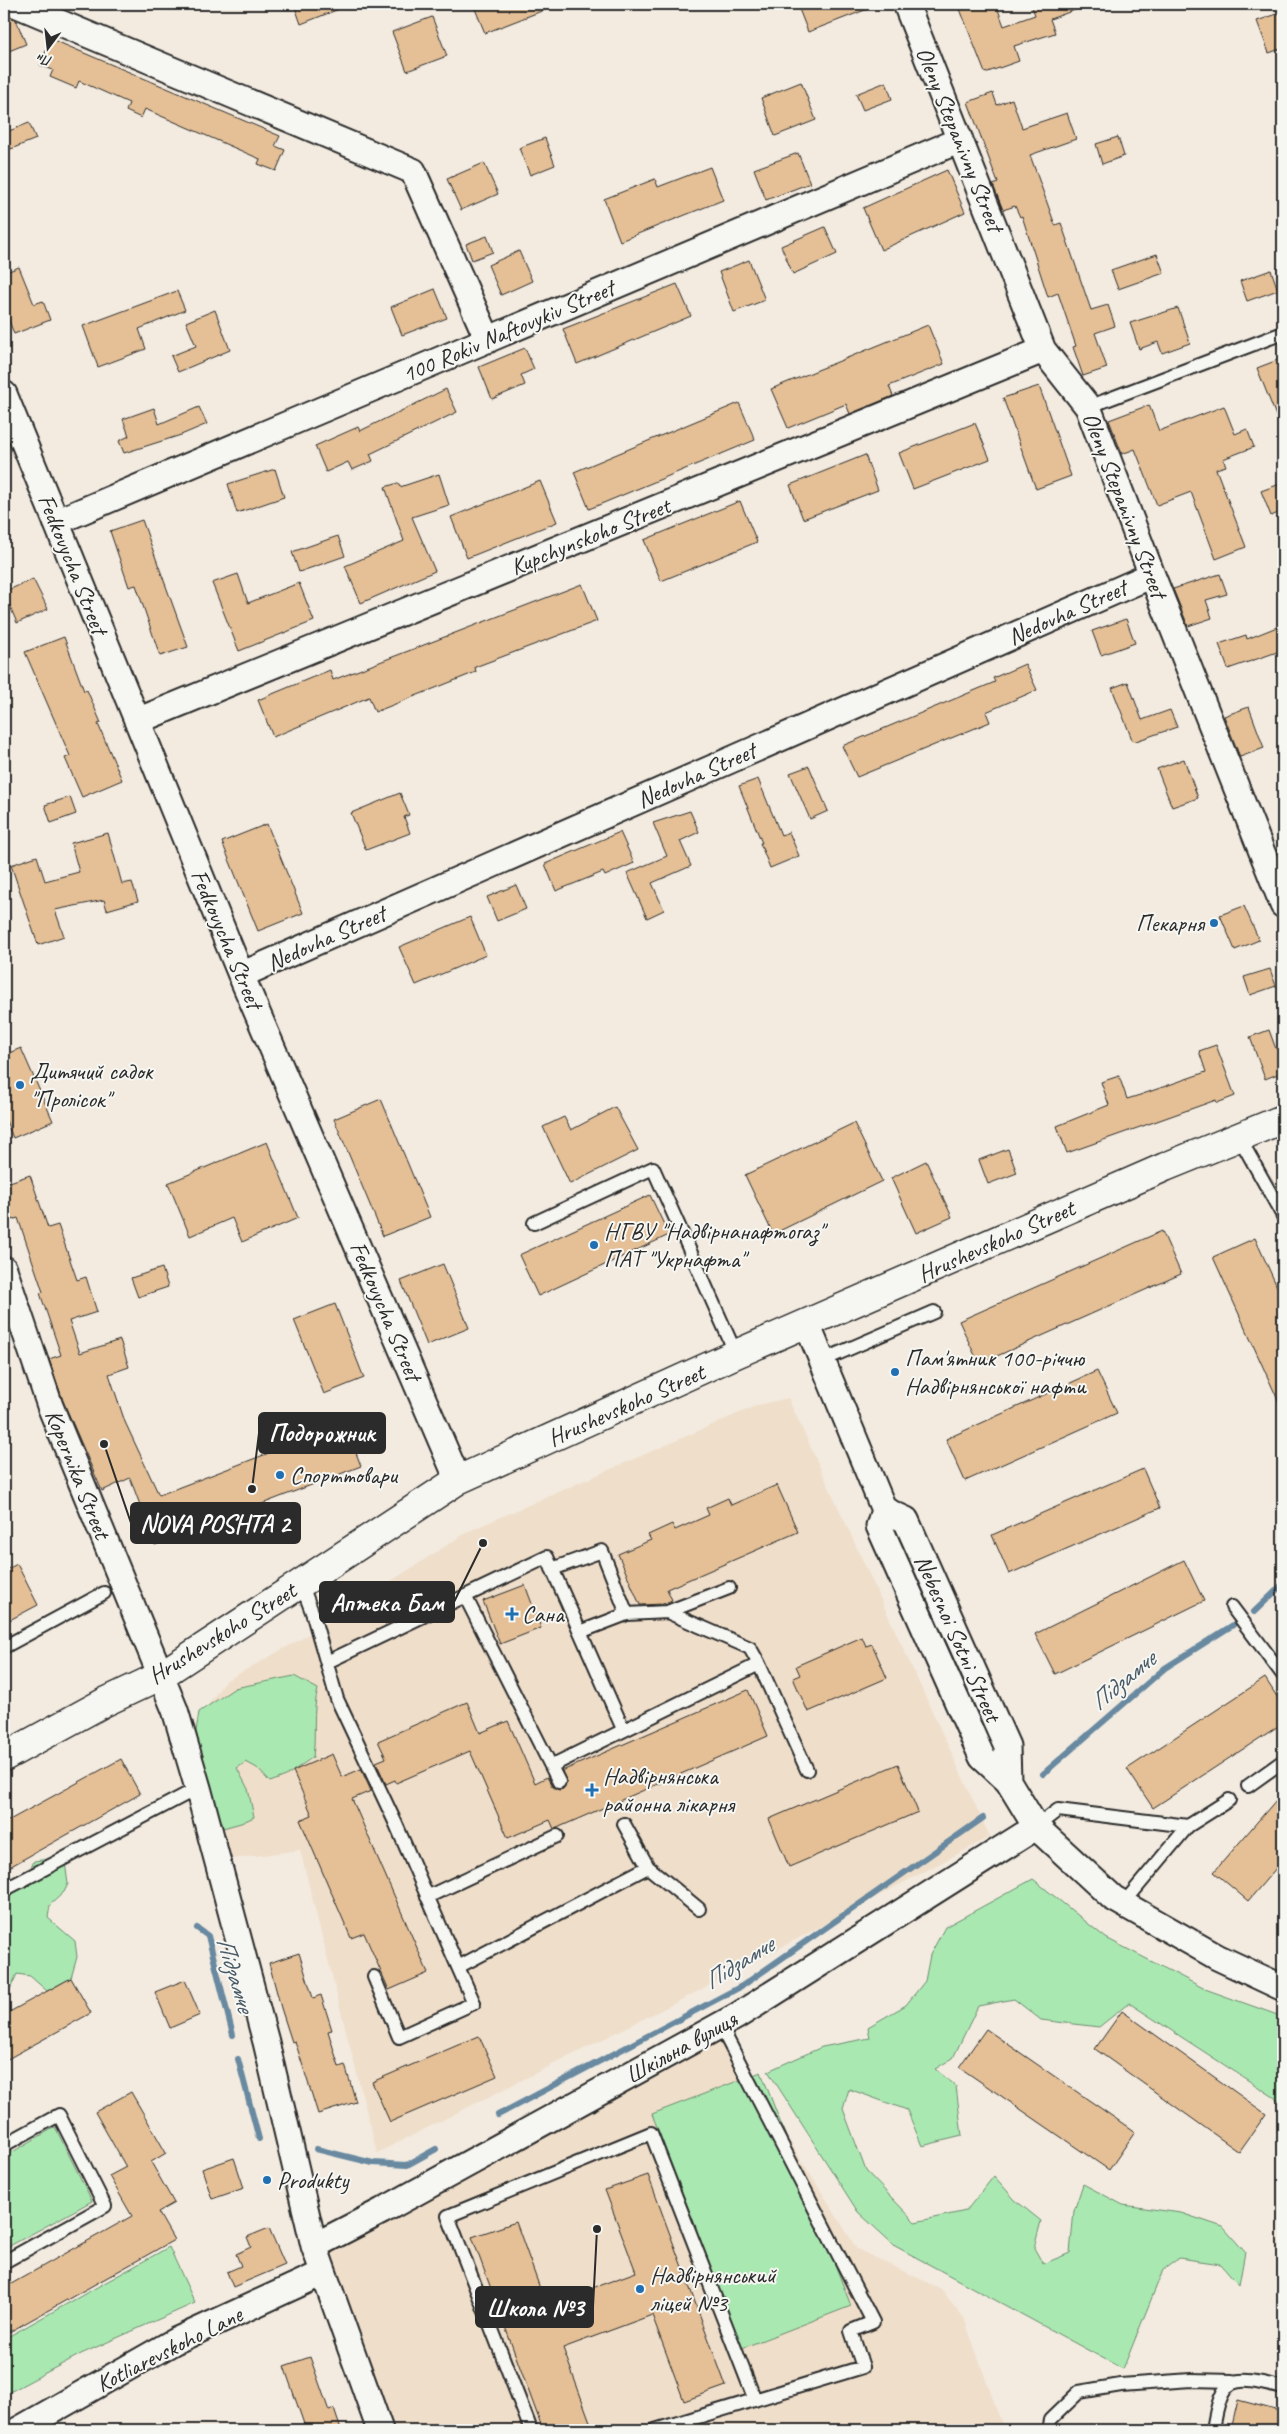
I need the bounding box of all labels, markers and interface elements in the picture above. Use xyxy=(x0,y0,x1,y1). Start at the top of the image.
north arrow xyxy=(22,22,72,72)
street label: Oleny Stepanivny Street xyxy=(909,42,1012,238)
text: Пн xyxy=(35,50,54,70)
street label: 100 Rokiv Naftovykiv Street xyxy=(397,272,621,389)
street label: Oleny Stepanivny Street xyxy=(1076,408,1175,605)
street label: Fedkovycha Street xyxy=(31,490,116,641)
street label: Kupchynskoho Street xyxy=(506,490,676,582)
street label: Nedovha Street xyxy=(1003,571,1134,652)
street label: Nedovha Street xyxy=(632,734,763,815)
street label: Fedkovycha Street xyxy=(184,865,271,1016)
street label: Nedovha Street xyxy=(262,897,393,978)
place label: Пекарня xyxy=(1136,908,1206,938)
marker: Пекарня xyxy=(1208,917,1220,929)
place label: Дитячий садок "Пролісок" xyxy=(30,1056,155,1114)
marker: Дитячий садок "Пролісок" xyxy=(14,1079,26,1091)
street label: Hrushevskoho Street xyxy=(913,1192,1081,1289)
place label: НГВУ "Надвірнанафтогаз" ПАТ "Укрнафта" xyxy=(604,1216,829,1274)
street label: Fedkovycha Street xyxy=(343,1237,430,1388)
marker: НГВУ "Надвірнанафтогаз" ПАТ "Укрнафта" xyxy=(588,1239,600,1251)
place label: Пам'ятник 100-річчю Надвірнянської нафти xyxy=(905,1343,1087,1401)
street label: Hrushevskoho Street xyxy=(543,1356,711,1453)
marker: Пам'ятник 100-річчю Надвірнянської нафти xyxy=(889,1366,901,1378)
street label: Kopernika Street xyxy=(38,1405,118,1545)
callout: Подорожник xyxy=(259,1413,385,1453)
text: Подорожник xyxy=(269,1417,377,1449)
place label: Спорттовари xyxy=(290,1460,399,1490)
marker: Спорттовари xyxy=(274,1469,286,1481)
callout: NOVA POSHTA 2 xyxy=(131,1503,300,1543)
text: NOVA POSHTA 2 xyxy=(140,1508,293,1540)
street label: Nebesnoi Sotni Street xyxy=(908,1550,1009,1728)
street label: Hrushevskoho Street xyxy=(143,1575,303,1690)
callout: Аптека Бам xyxy=(320,1582,454,1622)
text: Аптека Бам xyxy=(330,1587,445,1619)
place label: Сана xyxy=(522,1599,565,1629)
marker: Сана xyxy=(506,1608,518,1620)
water label: Підзамче xyxy=(1083,1641,1165,1718)
place label: Надвірнянська районна лікарня xyxy=(603,1761,736,1819)
marker: Надвірнянська районна лікарня xyxy=(585,1783,599,1797)
water label: Підзамче xyxy=(698,1927,783,1997)
water label: Підзамче xyxy=(209,1933,263,2019)
street label: Шкільна вулиця xyxy=(620,2003,743,2090)
place label: Produkty xyxy=(277,2165,350,2195)
marker: Produkty xyxy=(261,2174,273,2186)
place label: Надвірнянський ліцей №3 xyxy=(650,2260,778,2318)
marker: Надвірнянський ліцей №3 xyxy=(634,2283,646,2295)
callout: Школа №3 xyxy=(476,2287,593,2327)
text: Школа №3 xyxy=(486,2292,587,2324)
street label: Kotliarevskoho Lane xyxy=(91,2298,249,2399)

